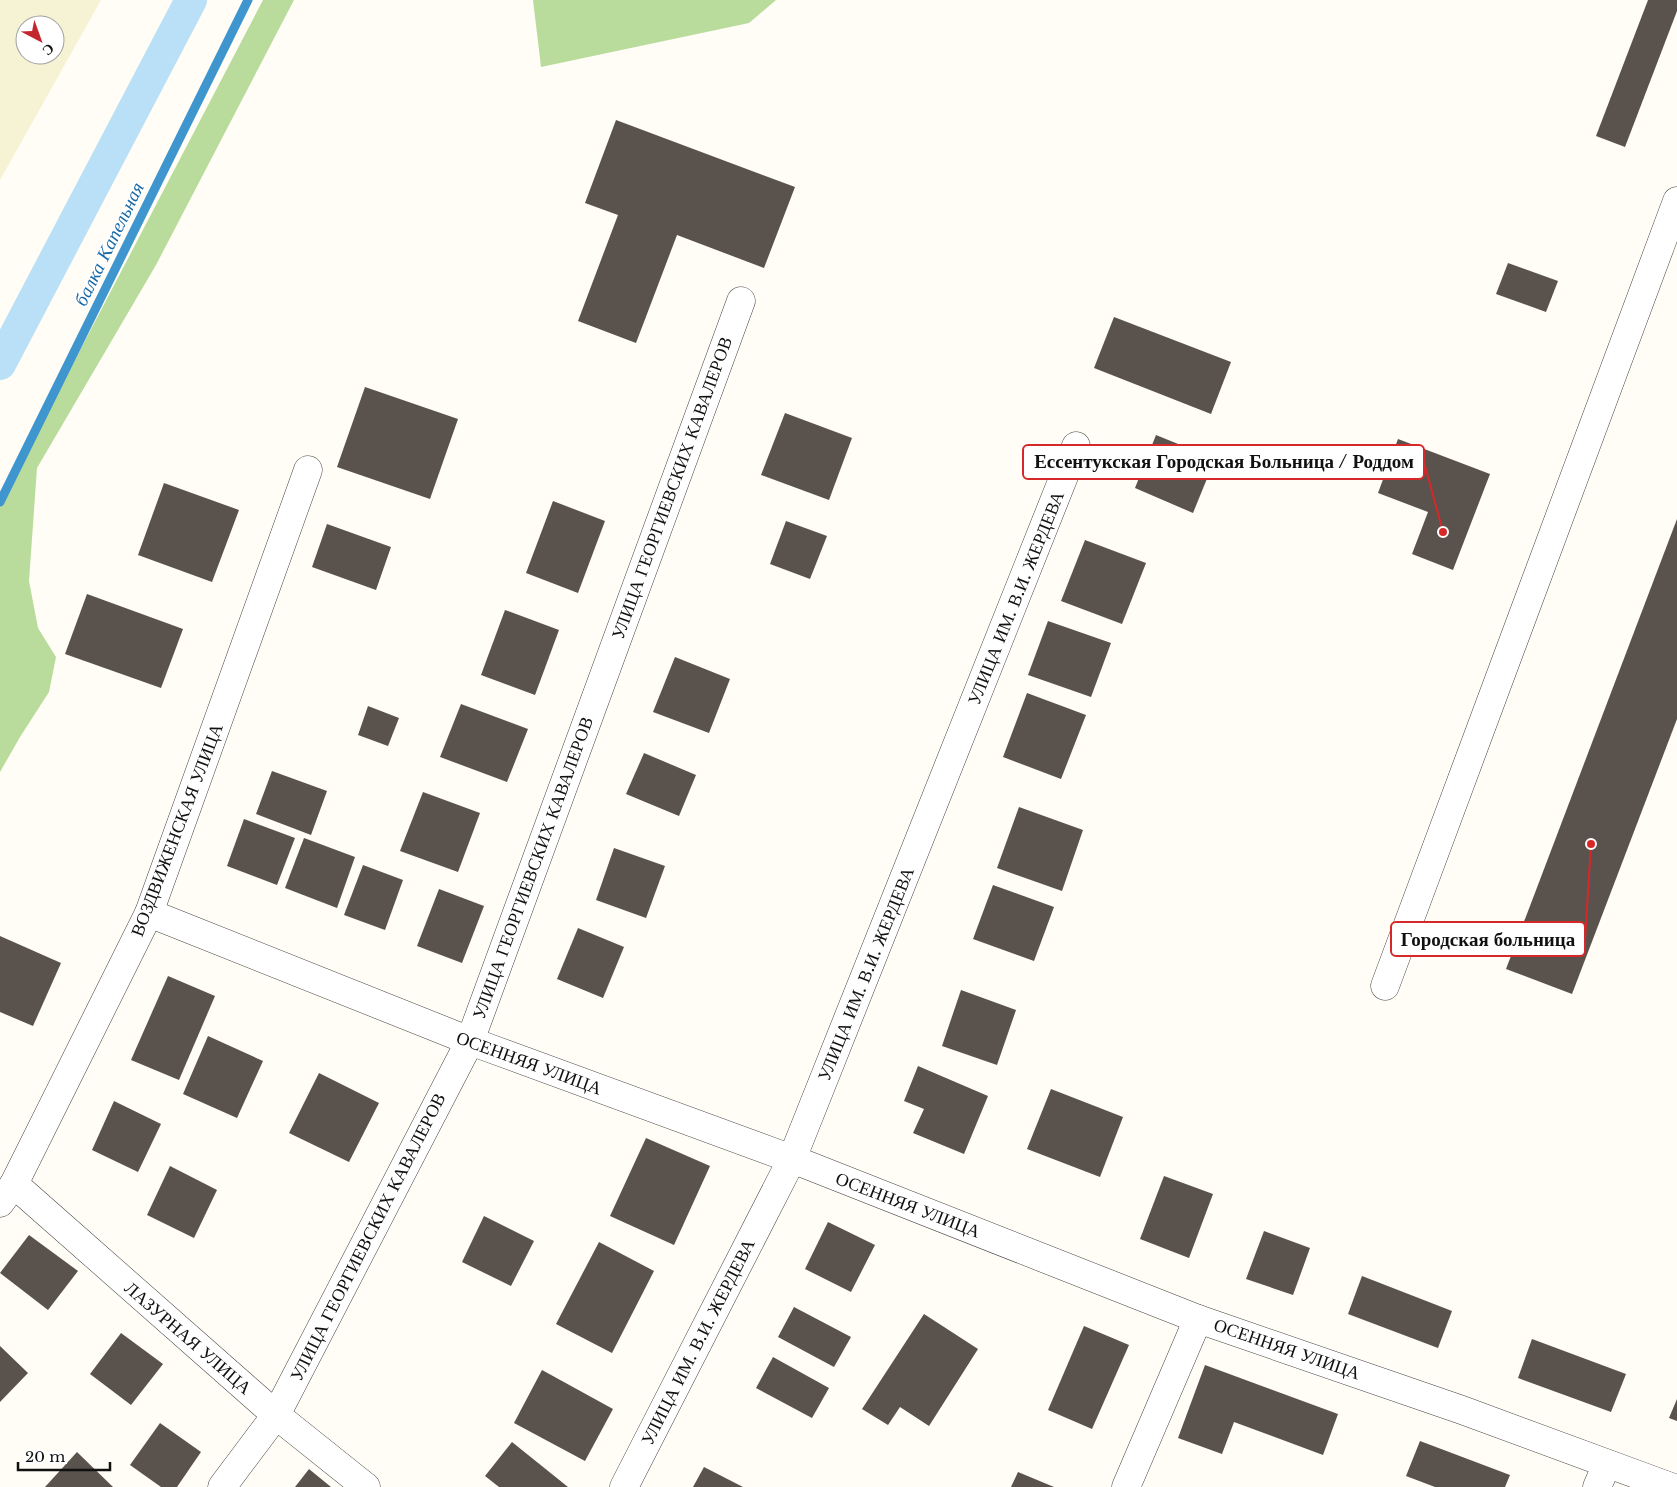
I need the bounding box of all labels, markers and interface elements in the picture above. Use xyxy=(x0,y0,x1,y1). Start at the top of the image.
north arrow xyxy=(15,15,65,65)
text: С xyxy=(39,40,58,60)
water label: балка Капельная xyxy=(69,178,149,310)
street label: УЛИЦА ГЕОРГИЕВСКИХ КАВАЛЕРОВ xyxy=(607,334,737,642)
callout: Ессентукская Городская Больница / Роддом xyxy=(1023,445,1424,479)
text: Ессентукская Городская Больница / Роддом xyxy=(1034,450,1414,473)
street label: УЛИЦА ИМ. В.И. ЖЕРДЕВА xyxy=(963,488,1069,708)
street label: УЛИЦА ГЕОРГИЕВСКИХ КАВАЛЕРОВ xyxy=(468,714,598,1022)
street label: ВОЗДВИЖЕНСКАЯ УЛИЦА xyxy=(126,720,228,940)
street label: УЛИЦА ИМ. В.И. ЖЕРДЕВА xyxy=(813,864,919,1084)
callout: Городская больница xyxy=(1391,922,1585,956)
text: Городская больница xyxy=(1401,928,1576,951)
street label: ОСЕННЯЯ УЛИЦА xyxy=(453,1026,605,1100)
street label: УЛИЦА ГЕОРГИЕВСКИХ КАВАЛЕРОВ xyxy=(285,1089,451,1385)
street label: ОСЕННЯЯ УЛИЦА xyxy=(832,1167,984,1243)
street label: УЛИЦА ИМ. В.И. ЖЕРДЕВА xyxy=(636,1235,760,1449)
street label: ЛАЗУРНАЯ УЛИЦА xyxy=(120,1277,256,1399)
street label: ОСЕННЯЯ УЛИЦА xyxy=(1211,1314,1363,1384)
scale bar xyxy=(18,1440,110,1472)
text: 20 m xyxy=(25,1447,65,1466)

